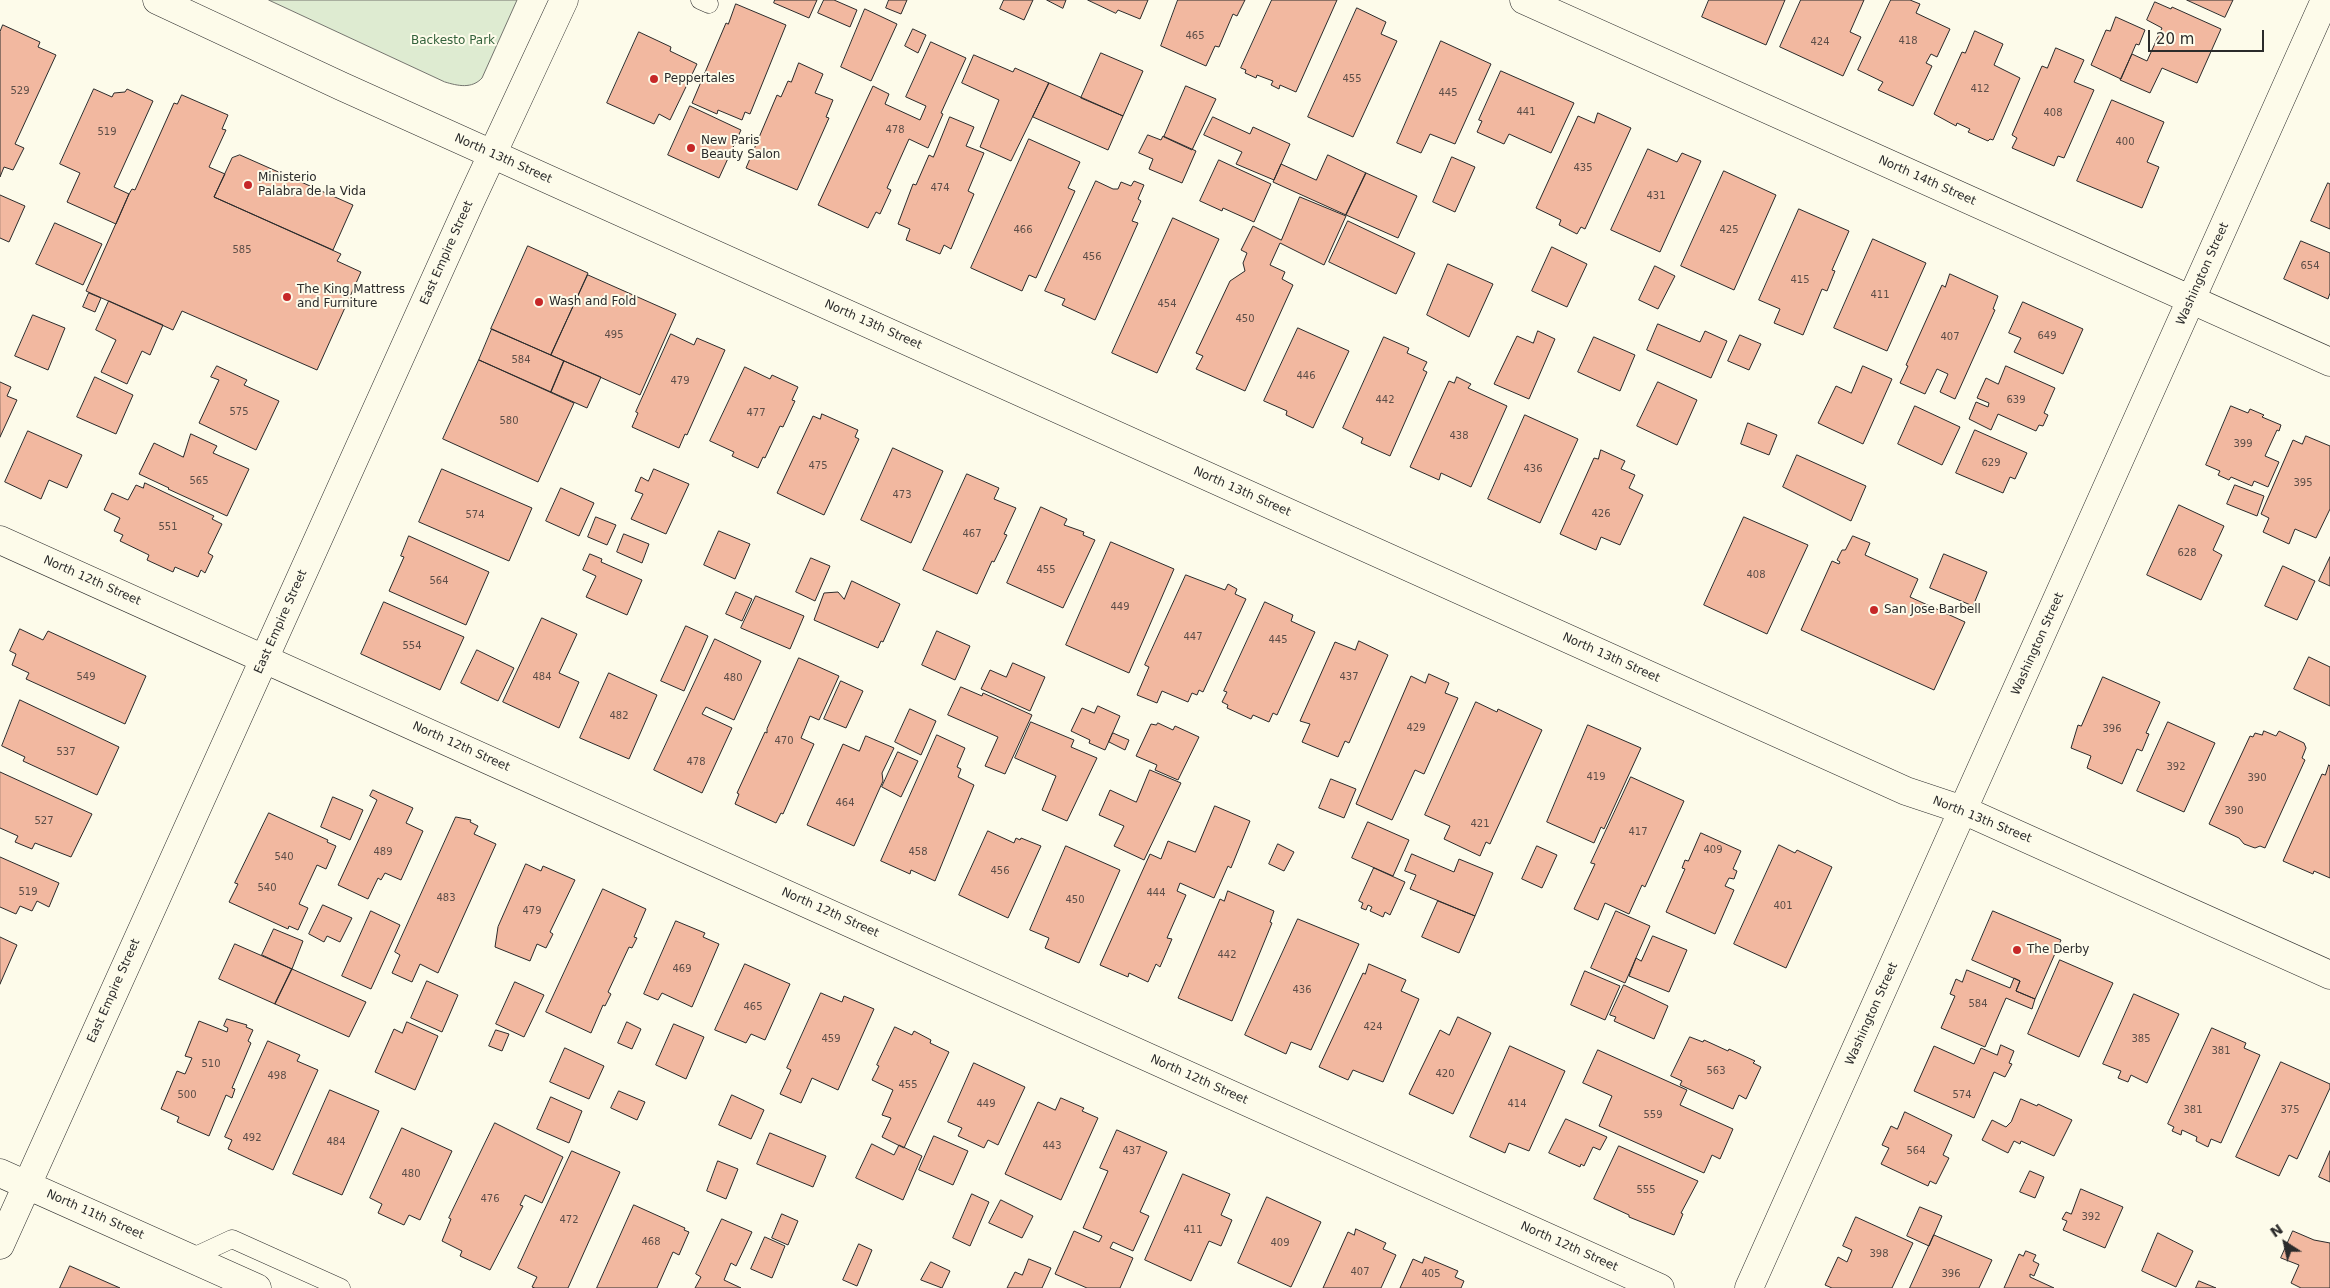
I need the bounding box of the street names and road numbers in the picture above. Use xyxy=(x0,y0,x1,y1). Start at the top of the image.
street label: North 13th Street xyxy=(452,131,554,187)
street label: North 14th Street xyxy=(1876,153,1978,209)
street label: East Empire Street xyxy=(418,199,476,307)
street label: Washington Street xyxy=(2174,220,2232,328)
street label: North 13th Street xyxy=(822,297,924,353)
street label: North 13th Street xyxy=(1191,464,1293,520)
street label: North 12th Street xyxy=(41,553,143,609)
street label: East Empire Street xyxy=(252,568,310,676)
street label: Washington Street xyxy=(2009,590,2067,698)
street label: North 13th Street xyxy=(1560,630,1662,686)
street label: North 12th Street xyxy=(410,719,512,775)
street label: North 13th Street xyxy=(1931,794,2033,846)
street label: North 12th Street xyxy=(779,885,881,941)
street label: East Empire Street xyxy=(85,937,143,1045)
street label: Washington Street xyxy=(1843,960,1901,1068)
street label: North 12th Street xyxy=(1148,1052,1250,1108)
street label: North 11th Street xyxy=(44,1187,146,1243)
street label: North 12th Street xyxy=(1518,1219,1620,1275)

